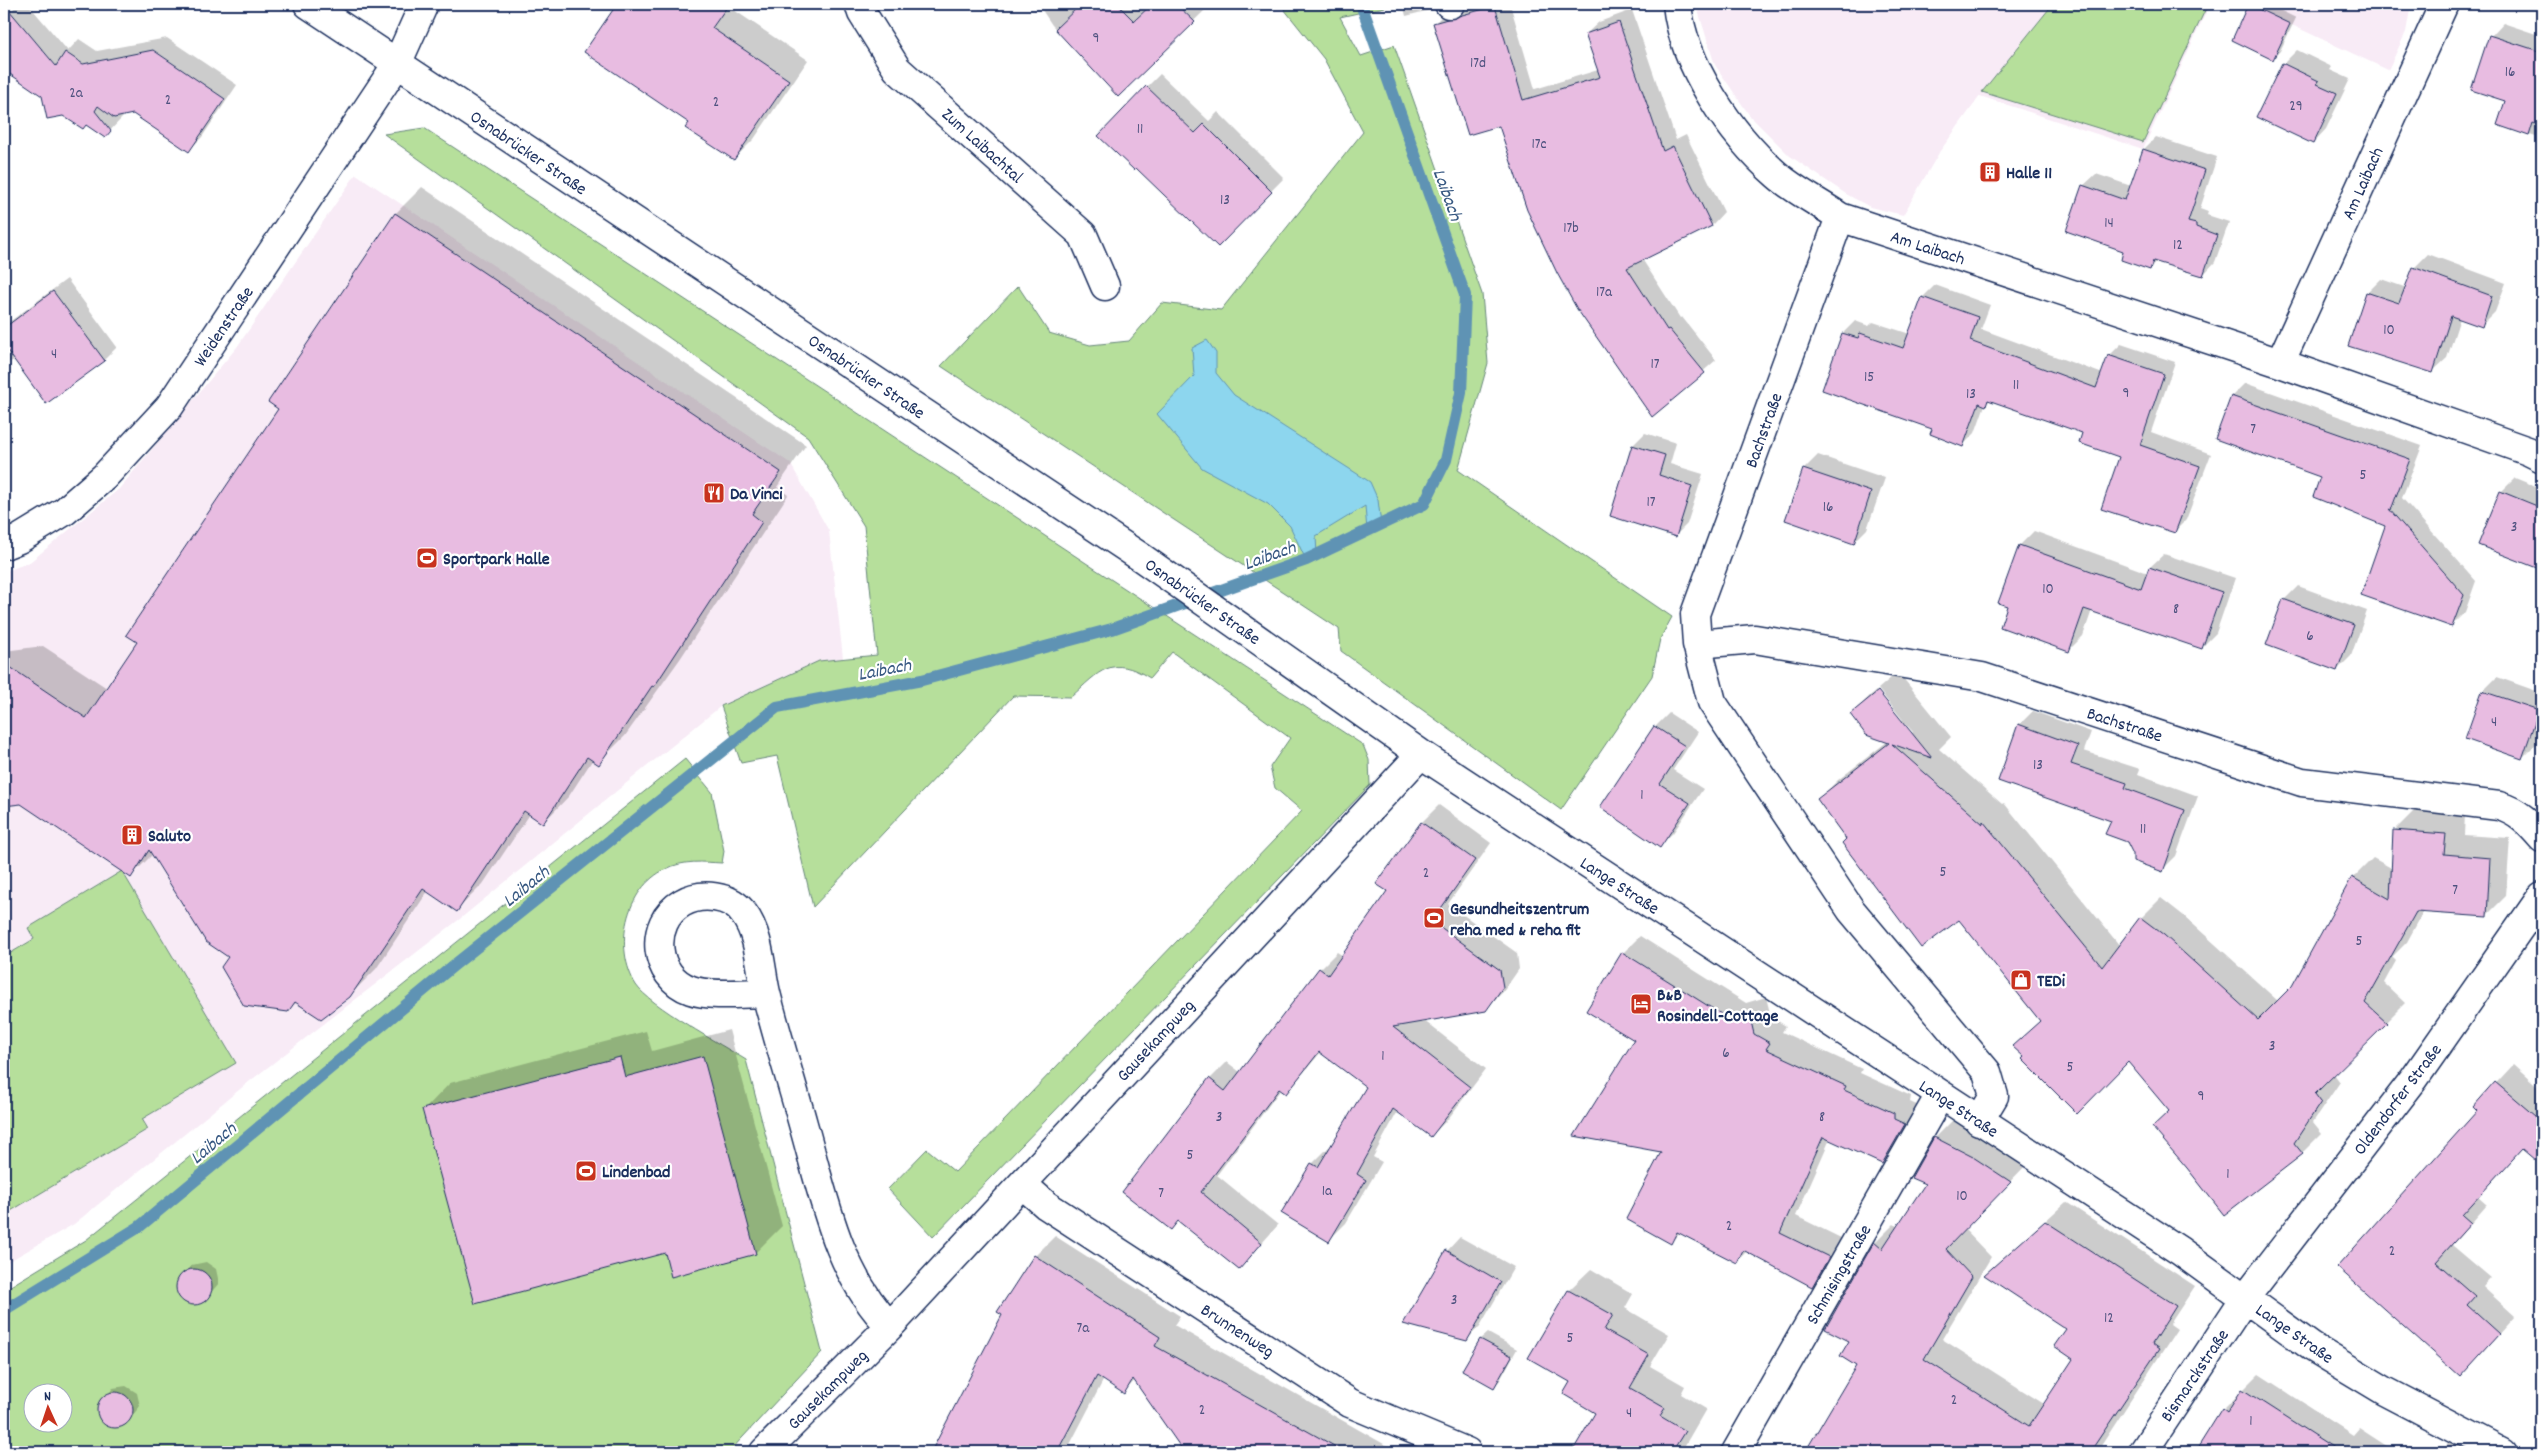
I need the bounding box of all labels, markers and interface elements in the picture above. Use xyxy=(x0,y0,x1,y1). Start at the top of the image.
house number: 9 xyxy=(1093,28,1099,50)
house number: 17d xyxy=(1470,53,1486,75)
house number: 16 xyxy=(2505,62,2515,84)
house number: 2a xyxy=(69,83,84,105)
house number: 2 xyxy=(165,90,171,112)
house number: 2 xyxy=(713,92,719,114)
house number: 29 xyxy=(2289,96,2303,118)
street label: Zum Laibachtal xyxy=(935,103,1028,191)
street label: Osnabrücker Straße xyxy=(464,106,591,203)
house number: 11 xyxy=(1137,119,1143,141)
house number: 17c xyxy=(1531,134,1547,156)
street label: Am Laibach xyxy=(2337,144,2391,224)
building icon: Halle 11 xyxy=(1978,160,2002,184)
place label: Halle 11 xyxy=(2006,162,2052,187)
water label: Laibach xyxy=(1424,165,1468,226)
house number: 13 xyxy=(1220,190,1230,212)
house number: 14 xyxy=(2104,213,2114,235)
house number: 17b xyxy=(1563,218,1579,240)
street label: Am Laibach xyxy=(1887,226,1968,273)
house number: 12 xyxy=(2173,235,2183,257)
street label: Weidenstraße xyxy=(189,282,261,373)
house number: 17a xyxy=(1596,282,1613,304)
house number: 10 xyxy=(2383,320,2395,342)
street label: Osnabrücker Straße xyxy=(802,330,929,427)
house number: 4 xyxy=(51,344,57,366)
house number: 17 xyxy=(1650,354,1660,376)
house number: 15 xyxy=(1864,367,1874,389)
house number: 11 xyxy=(2013,375,2019,397)
house number: 9 xyxy=(2123,383,2129,405)
house number: 13 xyxy=(1966,384,1976,406)
street label: Bachstraße xyxy=(1740,390,1791,472)
house number: 7 xyxy=(2250,419,2256,441)
house number: 5 xyxy=(2360,465,2367,487)
restaurant icon: Da Vinci xyxy=(702,481,726,505)
place label: Da Vinci xyxy=(730,483,783,508)
house number: 17 xyxy=(1646,492,1656,514)
house number: 16 xyxy=(1823,497,1833,519)
house number: 3 xyxy=(2511,517,2517,539)
water label: Laibach xyxy=(1240,535,1301,579)
sports icon: Sportpark Halle xyxy=(415,546,439,570)
place label: Sportpark Halle xyxy=(443,548,550,573)
street label: Osnabrücker Straße xyxy=(1139,554,1265,652)
house number: 10 xyxy=(2042,579,2054,601)
house number: 8 xyxy=(2173,599,2179,621)
house number: 6 xyxy=(2306,626,2314,648)
water label: Laibach xyxy=(856,653,915,690)
street label: Bachstraße xyxy=(2083,702,2165,750)
house number: 4 xyxy=(2491,712,2497,734)
house number: 13 xyxy=(2033,755,2043,777)
house number: 1 xyxy=(1640,785,1644,807)
house number: 11 xyxy=(2140,819,2146,841)
building icon: Saluto xyxy=(120,823,144,847)
place label: Saluto xyxy=(148,825,191,850)
street label: Lange Straße xyxy=(1574,852,1663,922)
water label: Laibach xyxy=(498,860,558,915)
house number: 5 xyxy=(1940,862,1947,884)
house number: 2 xyxy=(1423,863,1429,885)
house number: 7 xyxy=(2452,880,2458,902)
place label: Gesundheitszentrum reha med & reha fit xyxy=(1450,898,1589,944)
sports icon: Gesundheitszentrum reha med & reha fit xyxy=(1422,906,1446,930)
house number: 5 xyxy=(2356,931,2363,953)
shop icon: TEDi xyxy=(2009,968,2033,992)
place label: TEDi xyxy=(2037,970,2066,995)
place label: B&B Rosindell-Cottage xyxy=(1657,984,1779,1030)
hotel icon: B&B Rosindell-Cottage xyxy=(1629,992,1653,1016)
street label: Gausekampweg xyxy=(1112,995,1202,1089)
house number: 3 xyxy=(2269,1036,2275,1058)
street label: Oldendorfer Straße xyxy=(2349,1040,2449,1161)
house number: 6 xyxy=(1722,1043,1730,1065)
house number: 1 xyxy=(1381,1046,1385,1068)
house number: 5 xyxy=(2067,1057,2074,1079)
street label: Lange Straße xyxy=(1913,1075,2002,1145)
house number: 9 xyxy=(2198,1086,2204,1108)
house number: 3 xyxy=(1216,1107,1222,1129)
house number: 8 xyxy=(1819,1107,1825,1129)
water label: Laibach xyxy=(185,1116,244,1172)
house number: 5 xyxy=(1187,1145,1194,1167)
sports icon: Lindenbad xyxy=(574,1159,598,1183)
place label: Lindenbad xyxy=(602,1161,670,1186)
house number: 1 xyxy=(2226,1164,2230,1186)
house number: 1a xyxy=(1322,1181,1333,1203)
house number: 7 xyxy=(1158,1183,1164,1205)
house number: 10 xyxy=(1956,1186,1968,1208)
house number: 2 xyxy=(1726,1216,1732,1238)
street label: Schmisingstraße xyxy=(1801,1220,1879,1330)
house number: 2 xyxy=(2389,1241,2395,1263)
house number: 3 xyxy=(1451,1290,1457,1312)
street label: Brunnenweg xyxy=(1195,1299,1278,1365)
street label: Lange Straße xyxy=(2249,1299,2338,1371)
house number: 12 xyxy=(2104,1308,2114,1330)
house number: 7a xyxy=(1077,1318,1090,1340)
street label: Bismarckstraße xyxy=(2156,1325,2236,1428)
house number: 5 xyxy=(1567,1328,1574,1350)
street label: Gausekampweg xyxy=(783,1345,875,1437)
north arrow xyxy=(22,1384,72,1434)
text: N xyxy=(43,1387,51,1407)
house number: 2 xyxy=(1951,1390,1957,1412)
house number: 2 xyxy=(1199,1400,1205,1422)
house number: 4 xyxy=(1626,1403,1632,1425)
house number: 1 xyxy=(2249,1411,2253,1433)

